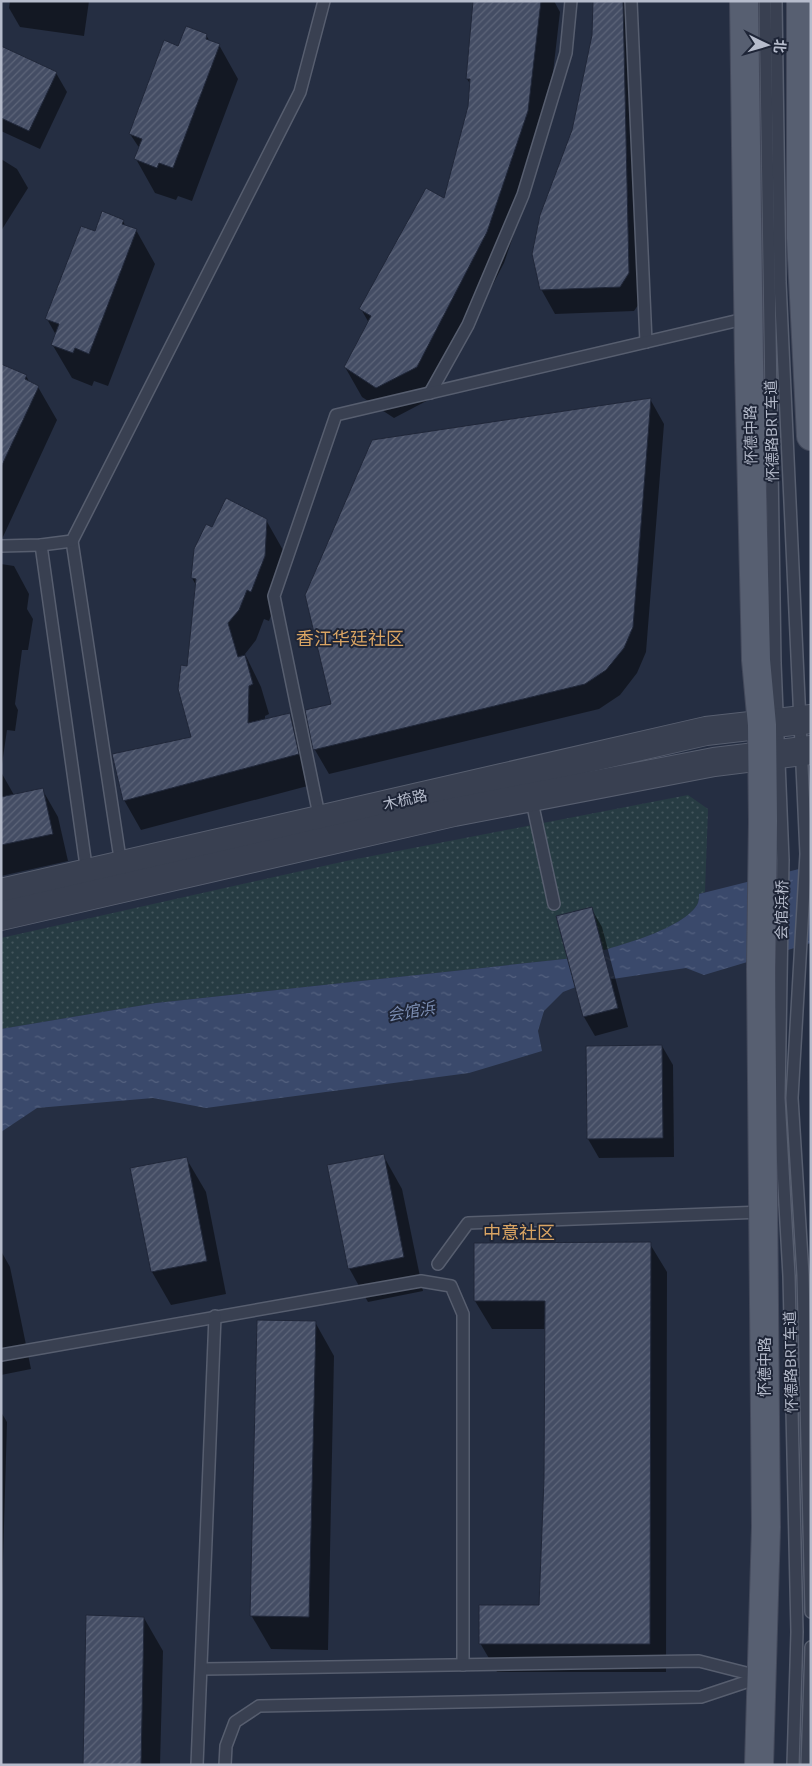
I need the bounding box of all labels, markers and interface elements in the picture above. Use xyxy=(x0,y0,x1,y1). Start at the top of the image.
north arrow xyxy=(742,20,792,70)
text: 北 xyxy=(770,38,791,54)
street label: 怀德路BRT车道 xyxy=(760,380,782,482)
street label: 怀德中路 xyxy=(739,405,761,465)
district label: 香江华廷社区 xyxy=(296,626,404,650)
street label: 木梳路 xyxy=(381,784,429,814)
street label: 会馆浜桥 xyxy=(770,880,792,940)
water label: 会馆浜 xyxy=(386,996,438,1026)
district label: 中意社区 xyxy=(483,1220,555,1244)
street label: 怀德路BRT车道 xyxy=(779,1311,801,1413)
street label: 怀德中路 xyxy=(754,1337,774,1397)

